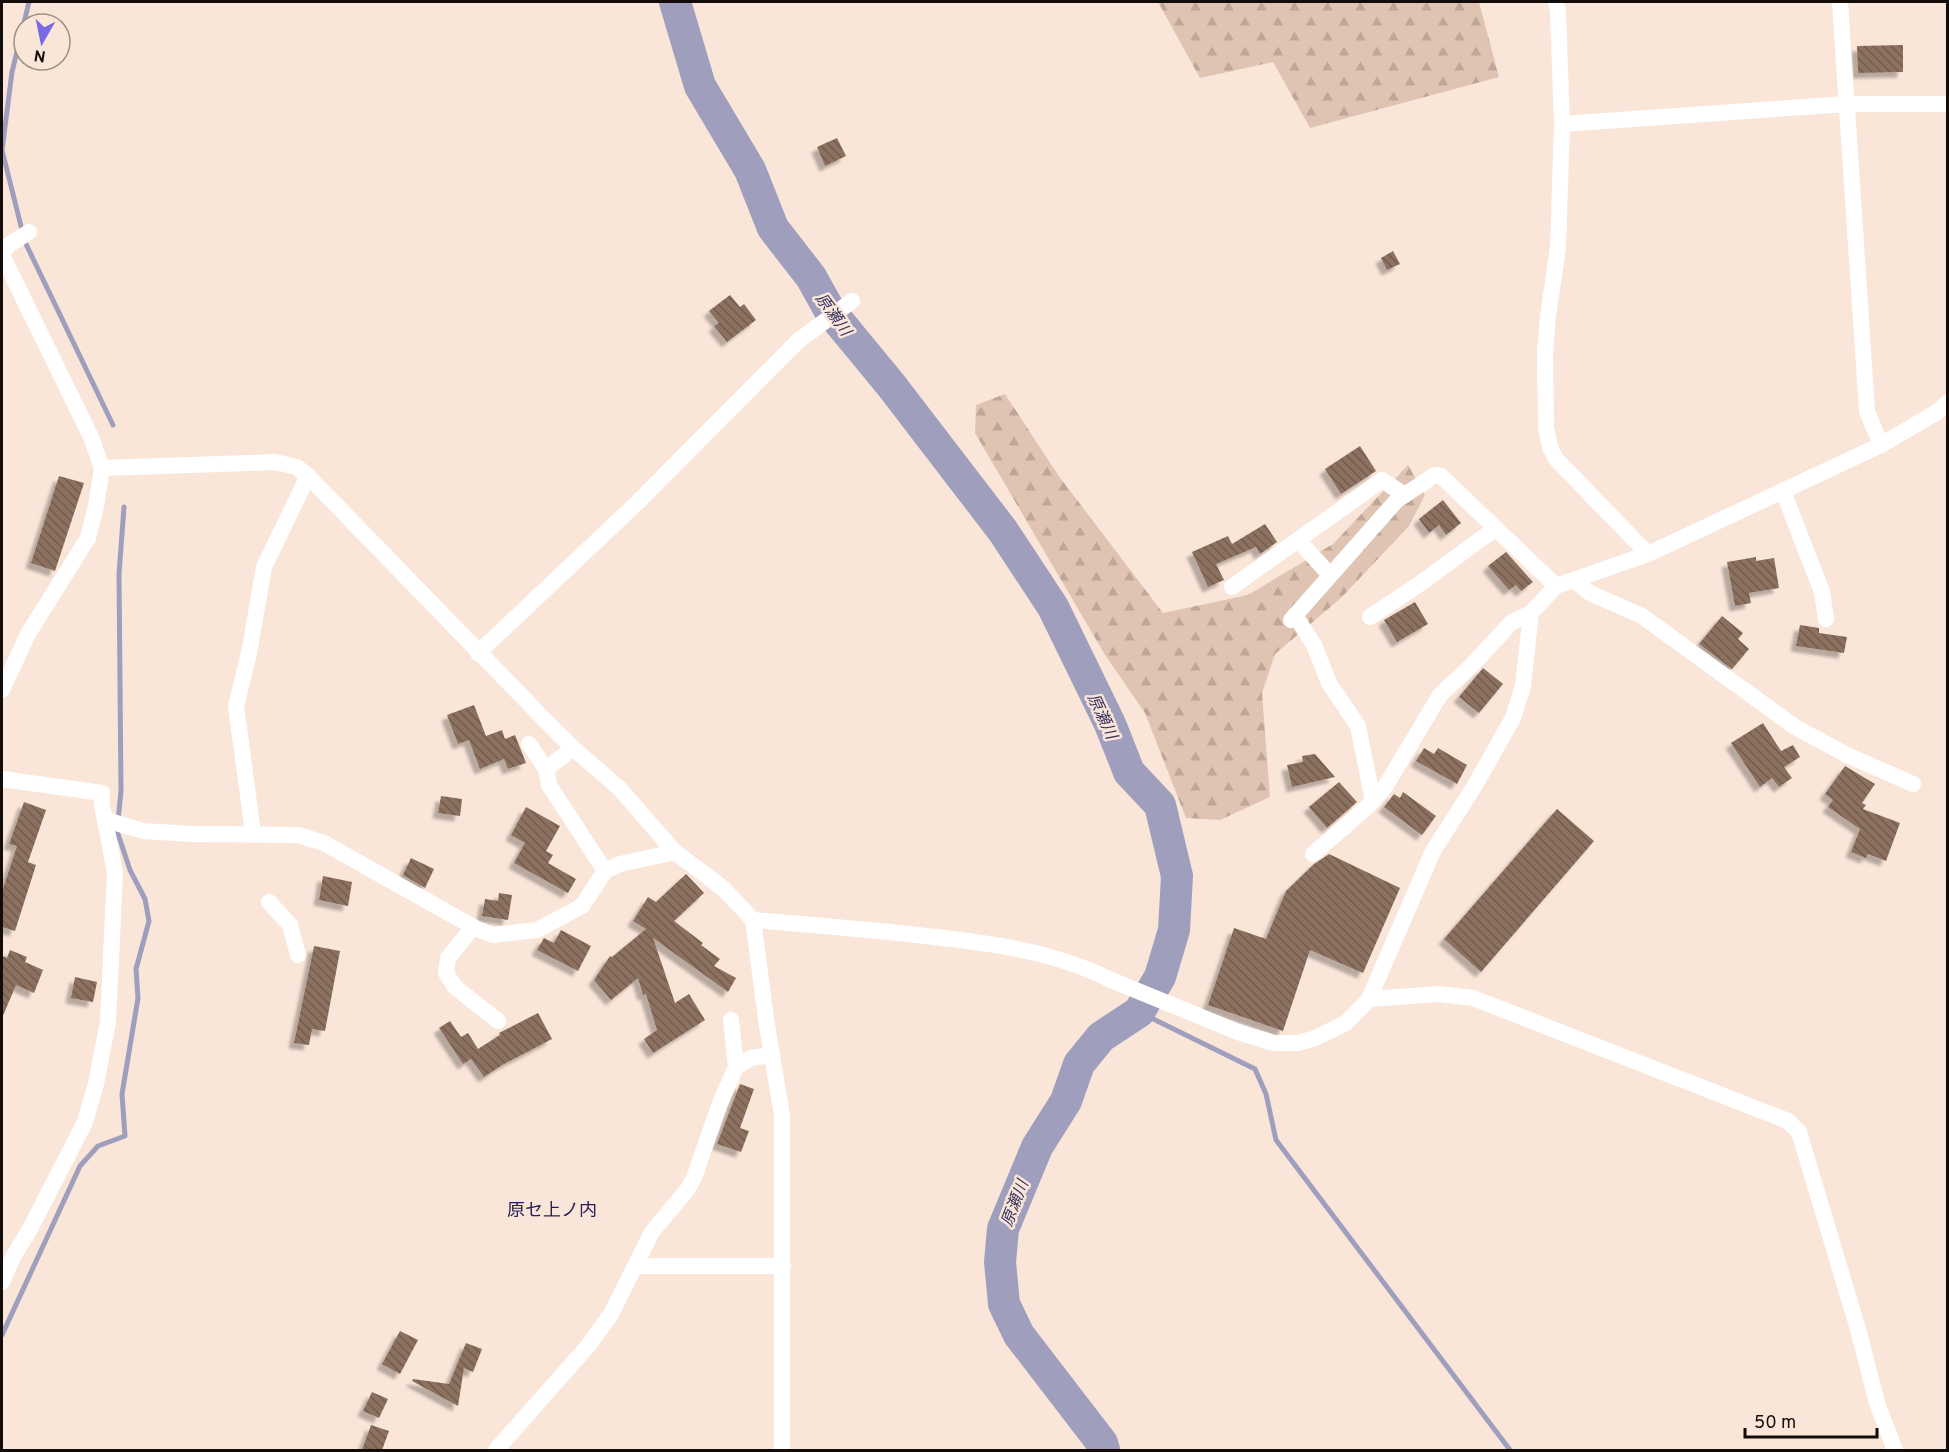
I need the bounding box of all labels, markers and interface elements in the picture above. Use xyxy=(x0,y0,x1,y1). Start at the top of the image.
north arrow xyxy=(12,12,72,72)
text: N xyxy=(33,44,47,66)
water label: 原瀬川 xyxy=(810,290,856,342)
water label: 原瀬川 xyxy=(1082,691,1121,745)
water label: 原瀬川 xyxy=(998,1176,1035,1230)
district label: 原セ上ノ内 xyxy=(507,1200,597,1223)
scale bar xyxy=(1745,1401,1877,1439)
text: 50 m xyxy=(1754,1412,1796,1435)

